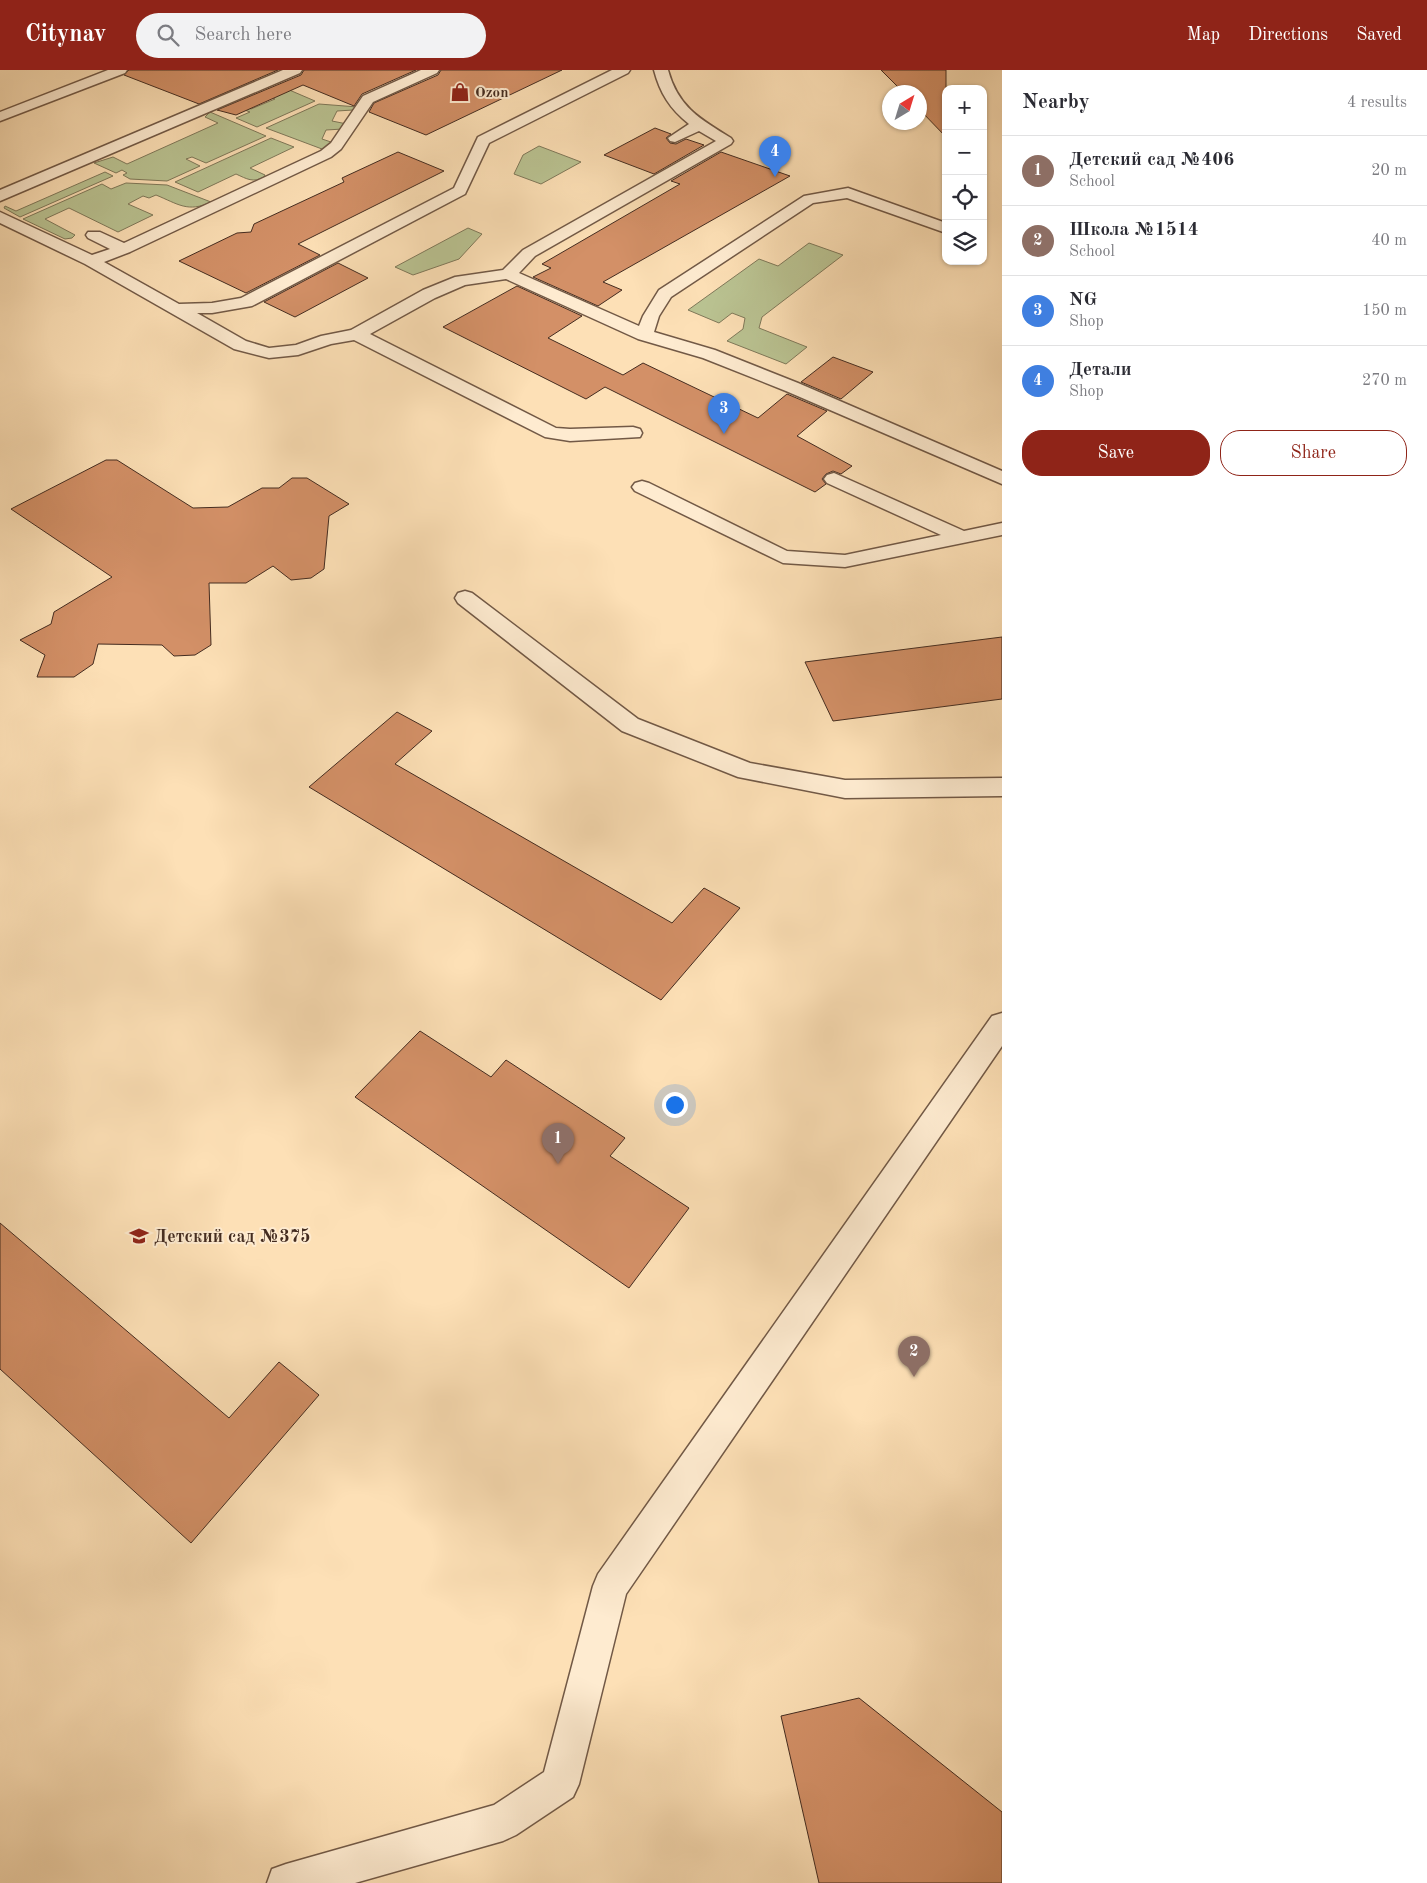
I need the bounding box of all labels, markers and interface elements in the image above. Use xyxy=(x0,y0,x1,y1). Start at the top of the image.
search box xyxy=(136,13,486,58)
icon: search xyxy=(154,21,182,49)
text: Citynav xyxy=(25,23,106,47)
text: Search here xyxy=(194,26,292,45)
text: Map xyxy=(1187,26,1220,44)
text: Directions xyxy=(1248,26,1328,44)
text: Saved xyxy=(1356,26,1402,44)
shop icon: Ozon xyxy=(449,81,471,103)
north arrow xyxy=(882,85,927,130)
map controls xyxy=(942,85,987,265)
button: + xyxy=(942,85,987,130)
place label: Ozon xyxy=(475,86,508,101)
text: Nearby xyxy=(1022,92,1090,113)
text: 4 results xyxy=(1347,95,1407,111)
button: − xyxy=(942,130,987,175)
pin: 4 xyxy=(759,136,791,177)
text: Детский сад №406 xyxy=(1069,151,1234,170)
text: 1 xyxy=(1033,163,1043,179)
text: 20 m xyxy=(1371,163,1407,179)
text: School xyxy=(1069,174,1115,190)
button: locate xyxy=(942,175,987,220)
button: layers xyxy=(942,220,987,265)
text: Школа №1514 xyxy=(1069,221,1199,240)
text: 2 xyxy=(1033,233,1043,249)
text: 40 m xyxy=(1371,233,1407,249)
text: School xyxy=(1069,244,1115,260)
text: NG xyxy=(1069,291,1097,310)
text: 3 xyxy=(1033,303,1043,319)
text: 150 m xyxy=(1362,303,1407,319)
text: Shop xyxy=(1069,314,1104,330)
text: Детали xyxy=(1069,361,1132,380)
text: 4 xyxy=(1033,373,1043,389)
text: 270 m xyxy=(1362,373,1407,389)
text: Shop xyxy=(1069,384,1104,400)
pin: 3 xyxy=(708,393,740,434)
button: Save xyxy=(1022,430,1210,476)
button: Share xyxy=(1220,430,1407,476)
your location xyxy=(662,1092,688,1118)
pin: 1 xyxy=(542,1123,574,1164)
school or university icon: Детский сад №375 xyxy=(128,1225,150,1247)
place label: Детский сад №375 xyxy=(154,1228,311,1246)
pin: 2 xyxy=(898,1336,930,1377)

